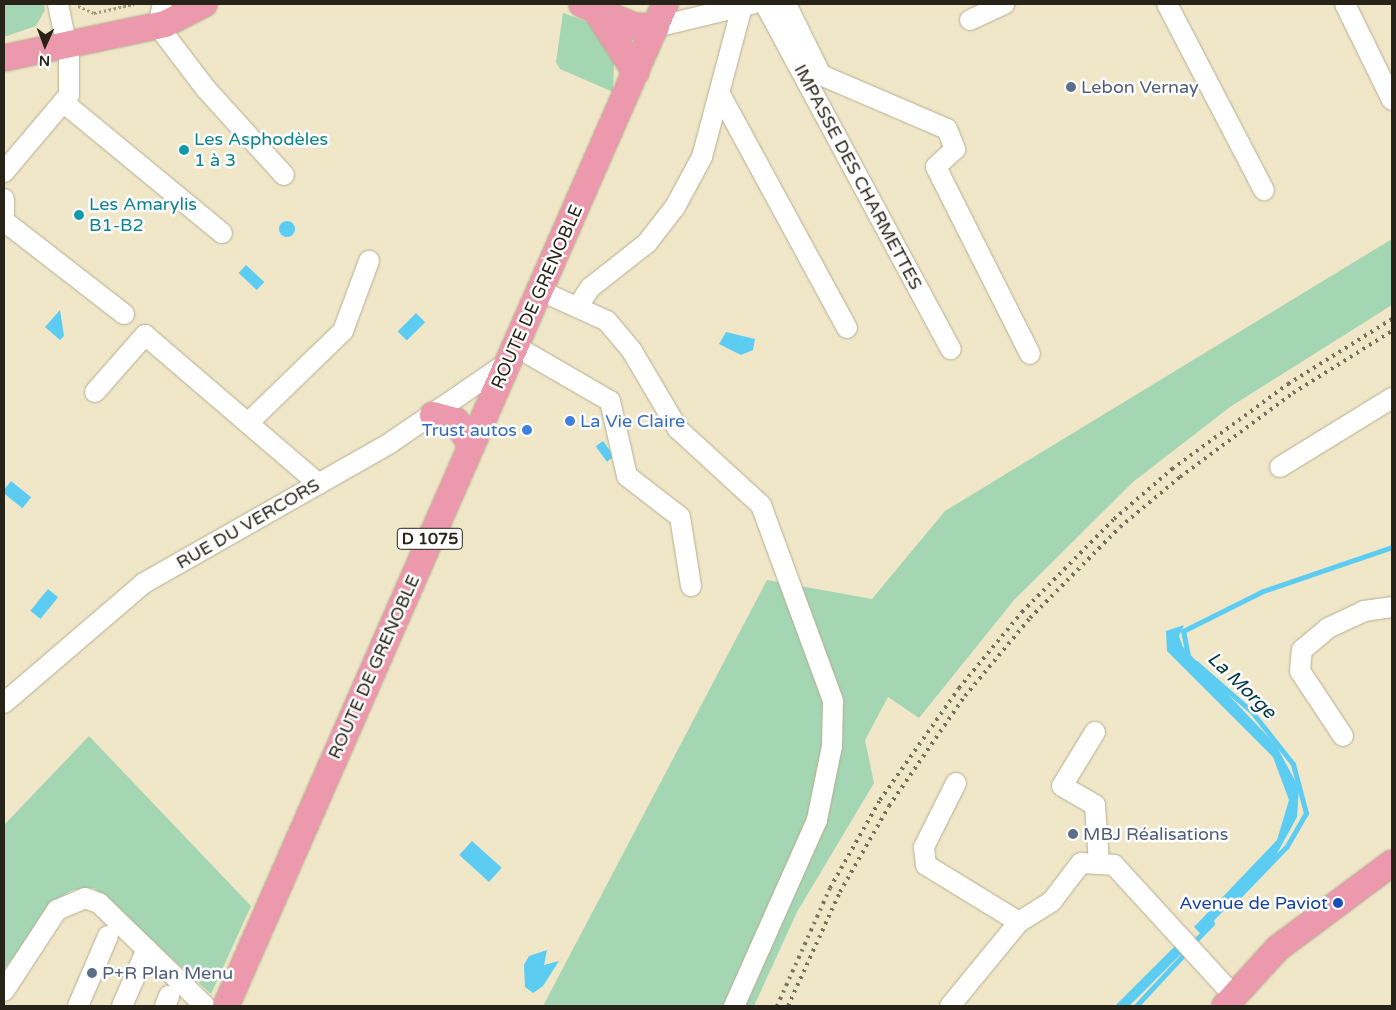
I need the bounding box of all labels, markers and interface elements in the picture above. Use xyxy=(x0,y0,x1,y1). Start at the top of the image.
north arrow xyxy=(20,20,70,70)
text: N xyxy=(39,52,50,69)
street label: IMPASSE DES CHARMETTES xyxy=(789,61,927,293)
place label: Lebon Vernay xyxy=(1081,76,1199,98)
marker: Lebon Vernay xyxy=(1065,81,1077,93)
place label: Les Asphodèles 1 à 3 xyxy=(194,129,328,172)
marker: Les Asphodèles 1 à 3 xyxy=(178,144,190,156)
place label: Les Amarylis B1-B2 xyxy=(89,194,197,236)
street label: ROUTE DE GRENOBLE xyxy=(487,202,587,392)
marker: Les Amarylis B1-B2 xyxy=(73,209,85,221)
place label: La Vie Claire xyxy=(580,410,685,432)
marker: La Vie Claire xyxy=(564,415,576,427)
place label: Trust autos xyxy=(422,419,517,441)
marker: Trust autos xyxy=(521,424,533,436)
street label: RUE DU VERCORS xyxy=(172,474,324,574)
road number: D 1075 xyxy=(396,526,464,552)
street label: ROUTE DE GRENOBLE xyxy=(324,572,424,762)
water label: La Morge xyxy=(1202,648,1280,724)
place label: MBJ Réalisations xyxy=(1083,823,1228,845)
marker: MBJ Réalisations xyxy=(1067,828,1079,840)
place label: Avenue de Paviot xyxy=(1179,892,1328,914)
marker: Avenue de Paviot xyxy=(1332,897,1344,909)
place label: P+R Plan Menu xyxy=(102,962,233,984)
marker: P+R Plan Menu xyxy=(86,967,98,979)

